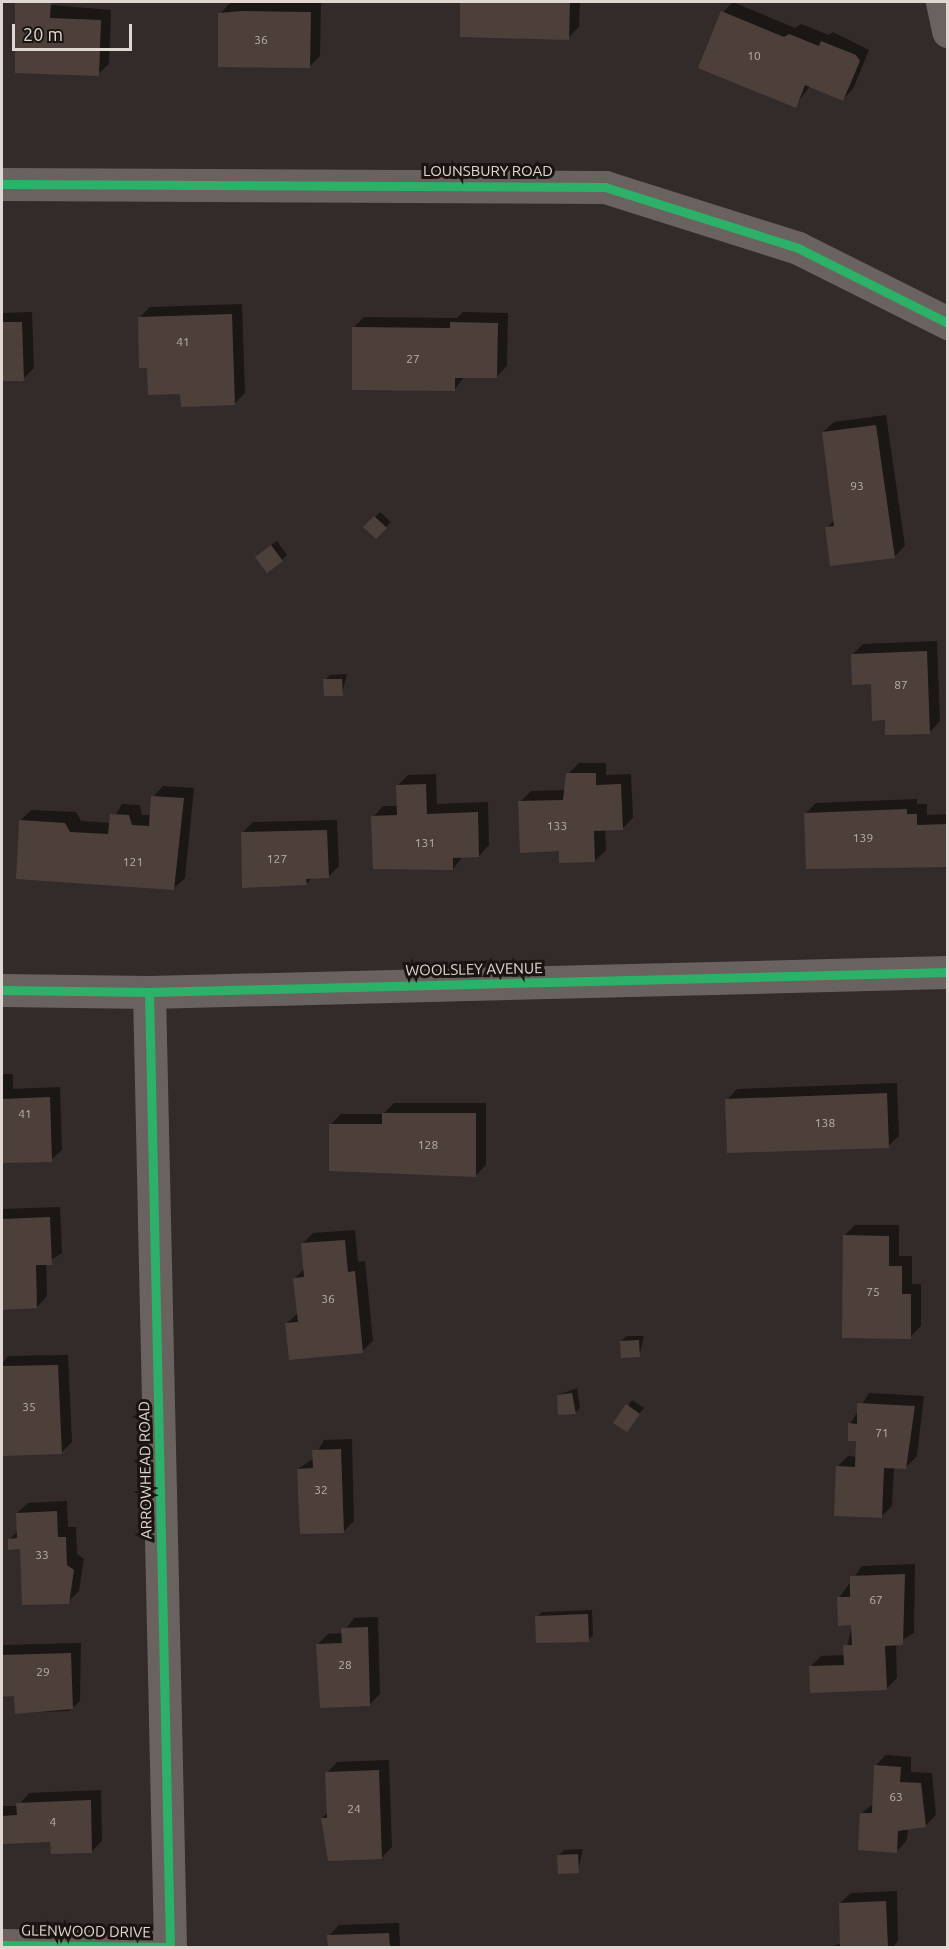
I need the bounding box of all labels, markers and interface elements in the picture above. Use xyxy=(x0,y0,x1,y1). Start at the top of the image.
scale bar xyxy=(15,12,135,50)
text: 20 m xyxy=(23,24,63,44)
house number: 36 xyxy=(254,33,268,47)
house number: 10 xyxy=(747,49,761,63)
street label: LOUNSBURY ROAD xyxy=(423,162,553,180)
house number: 41 xyxy=(176,335,190,349)
house number: 27 xyxy=(406,352,420,366)
house number: 93 xyxy=(850,479,864,493)
house number: 87 xyxy=(894,678,908,692)
house number: 133 xyxy=(547,819,567,833)
house number: 139 xyxy=(853,831,873,845)
house number: 131 xyxy=(415,836,435,850)
house number: 127 xyxy=(267,852,287,866)
house number: 121 xyxy=(123,855,143,869)
street label: WOOLSLEY AVENUE xyxy=(405,959,543,979)
house number: 41 xyxy=(18,1107,32,1121)
house number: 138 xyxy=(815,1116,835,1130)
house number: 128 xyxy=(418,1138,438,1152)
house number: 75 xyxy=(866,1285,880,1299)
house number: 36 xyxy=(321,1292,335,1306)
house number: 35 xyxy=(22,1400,36,1414)
street label: ARROWHEAD ROAD xyxy=(135,1401,155,1539)
house number: 71 xyxy=(875,1426,889,1440)
house number: 32 xyxy=(314,1483,328,1497)
house number: 33 xyxy=(35,1548,49,1562)
house number: 67 xyxy=(869,1593,883,1607)
house number: 28 xyxy=(338,1658,352,1672)
house number: 29 xyxy=(36,1665,50,1679)
house number: 63 xyxy=(889,1790,903,1804)
house number: 24 xyxy=(347,1802,361,1816)
house number: 4 xyxy=(50,1815,56,1829)
street label: GLENWOOD DRIVE xyxy=(21,1921,151,1941)

